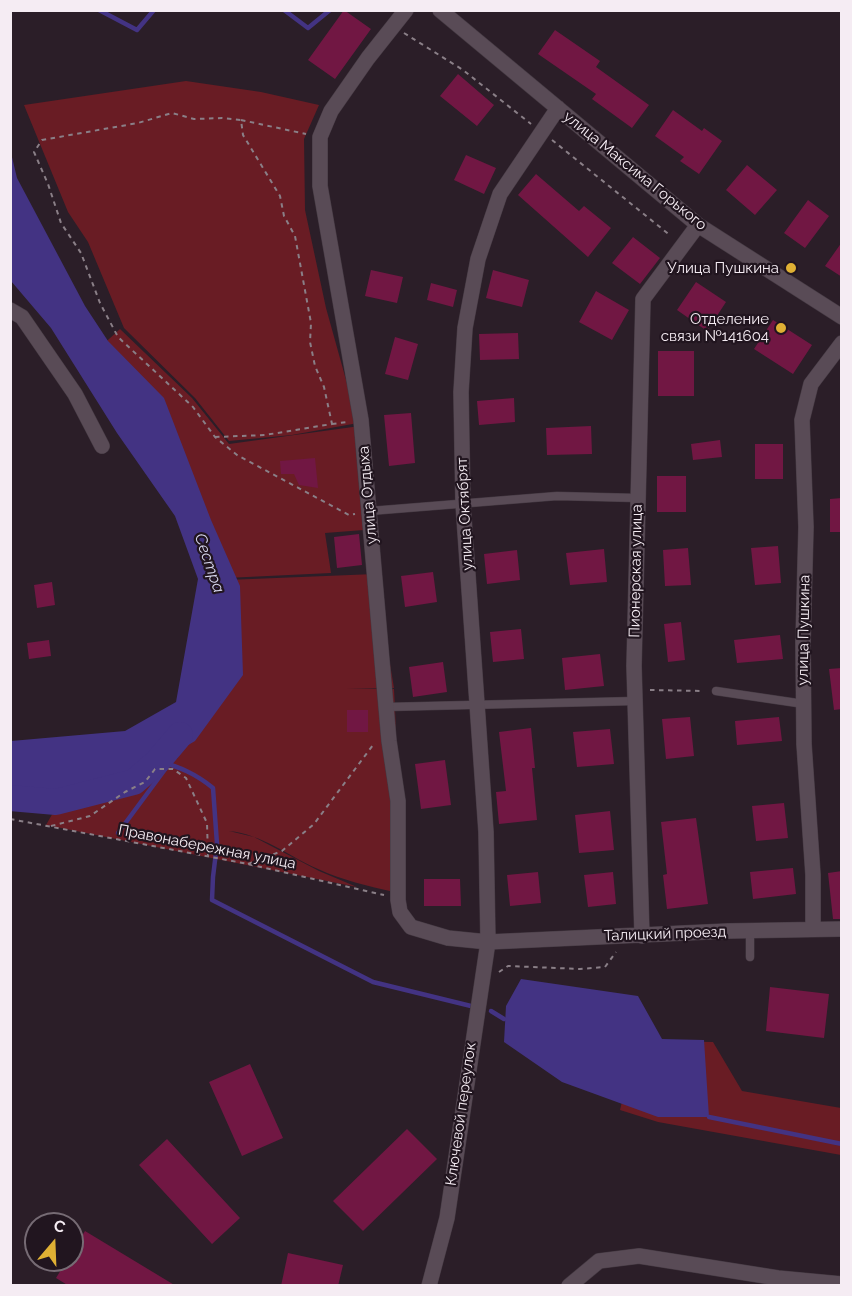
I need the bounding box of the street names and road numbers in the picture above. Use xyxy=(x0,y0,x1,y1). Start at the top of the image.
street label: улица Максима Горького xyxy=(560,108,710,234)
street label: улица Отдыха xyxy=(355,445,381,545)
street label: улица Октябрят xyxy=(453,457,477,571)
street label: Пионерская улица xyxy=(626,504,646,638)
street label: улица Пушкина xyxy=(794,575,814,685)
street label: Правонабережная улица xyxy=(117,821,297,873)
street label: Талицкий проезд xyxy=(604,923,726,945)
street label: Ключевой переулок xyxy=(442,1041,480,1187)

